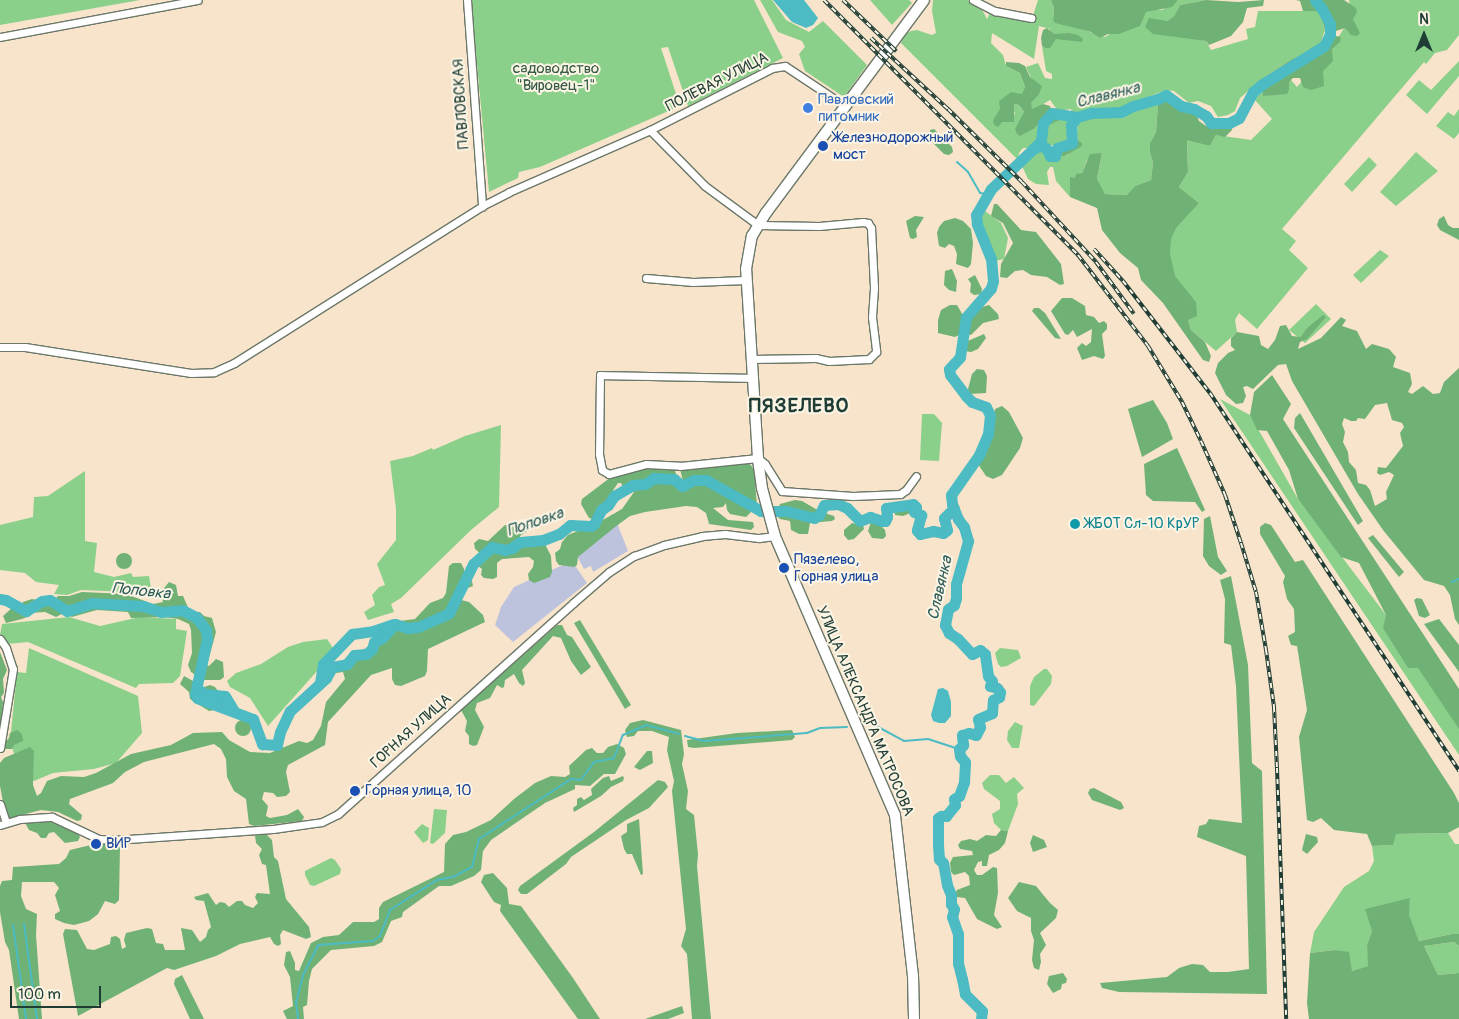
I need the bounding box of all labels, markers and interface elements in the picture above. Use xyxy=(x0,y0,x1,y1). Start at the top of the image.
north arrow xyxy=(1399,10,1449,60)
text: N xyxy=(1419,11,1429,28)
street label: ПОЛЕВАЯ УЛИЦА xyxy=(663,48,771,116)
street label: ПАВЛОВСКАЯ xyxy=(449,58,473,150)
park label: садоводство "Вировец-1" xyxy=(513,59,599,94)
water label: Славянка xyxy=(1074,78,1142,112)
place label: Павловский питомник xyxy=(818,90,894,125)
marker: Павловский питомник xyxy=(802,102,814,114)
place label: Железнодорожный мост xyxy=(833,128,954,163)
marker: Железнодорожный мост xyxy=(817,140,829,152)
district label: ПЯЗЕЛЕВО xyxy=(748,393,850,417)
water label: Поповка xyxy=(504,503,566,541)
place label: ЖБОТ Сл-10 КрУР xyxy=(1085,515,1199,533)
marker: ЖБОТ Сл-10 КрУР xyxy=(1069,518,1081,530)
place label: Пязелево, Горная улица xyxy=(794,550,878,585)
water label: Славянка xyxy=(923,554,957,622)
marker: Пязелево, Горная улица xyxy=(778,562,790,574)
water label: Поповка xyxy=(111,578,171,604)
street label: УЛИЦА АЛЕКСАНДРА МАТРОСОВА xyxy=(812,603,918,819)
street label: ГОРНАЯ УЛИЦА xyxy=(367,690,455,772)
place label: Горная улица, 10 xyxy=(365,782,472,800)
marker: Горная улица, 10 xyxy=(349,785,361,797)
place label: ВИР xyxy=(106,835,131,853)
marker: ВИР xyxy=(90,838,102,850)
scale bar xyxy=(12,976,104,1008)
text: 100 m xyxy=(18,985,61,1004)

